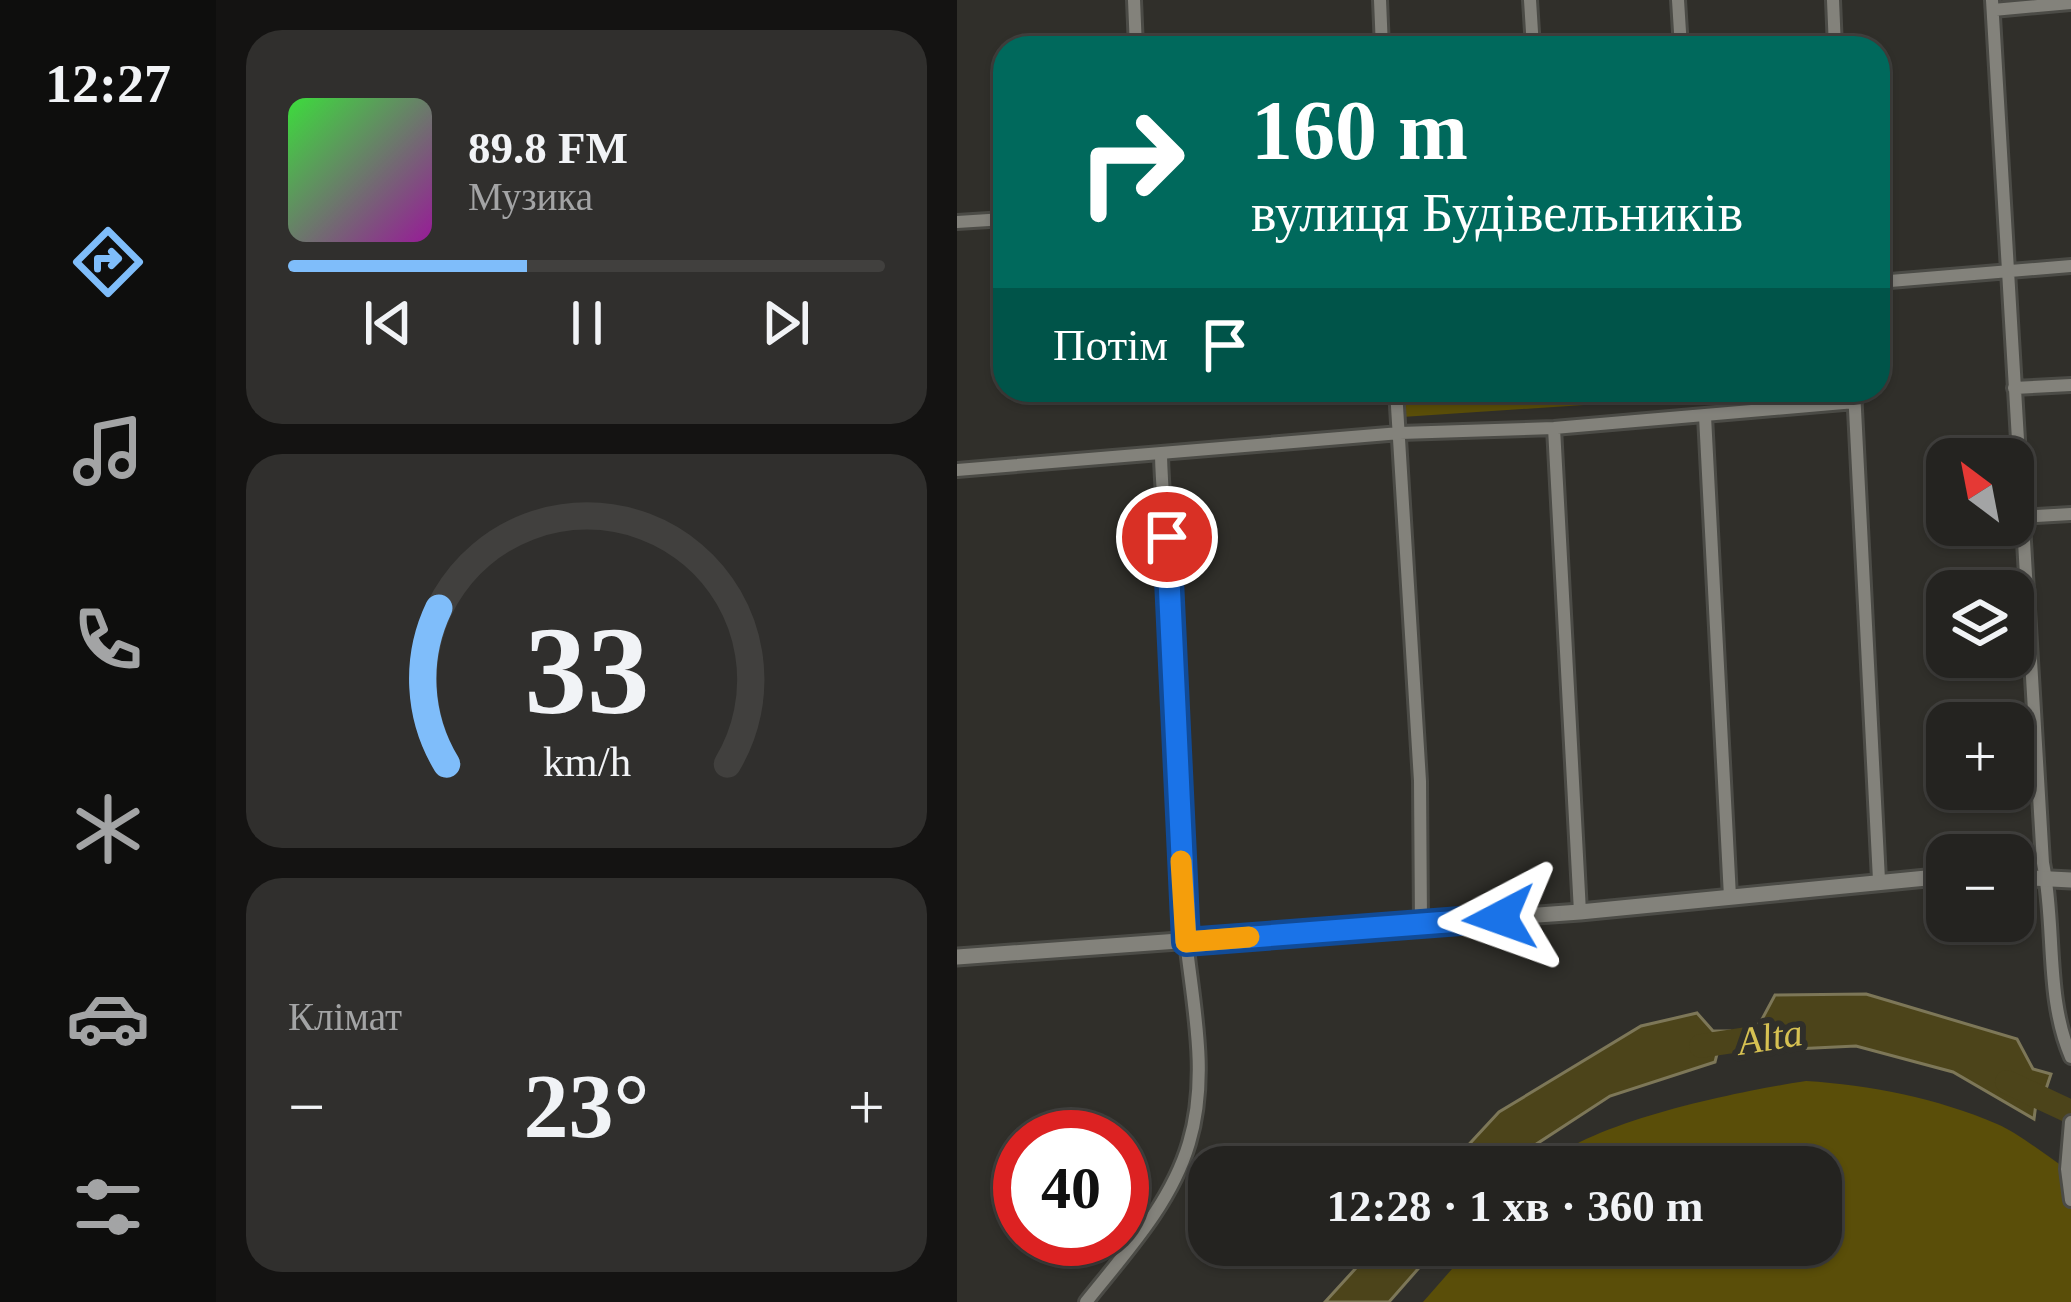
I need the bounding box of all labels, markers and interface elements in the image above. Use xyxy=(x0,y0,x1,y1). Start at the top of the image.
text: 12:27 xyxy=(45,54,171,114)
icon: right xyxy=(1053,84,1209,240)
text: 160 m xyxy=(1251,84,1468,177)
text: 89.8 FM xyxy=(468,123,628,173)
text: Музика xyxy=(468,175,593,218)
text: вулиця Будівельників xyxy=(1251,183,1743,243)
icon: directions xyxy=(66,220,150,304)
icon: previous xyxy=(355,290,421,356)
icon: pause xyxy=(554,290,620,356)
icon: next xyxy=(753,290,819,356)
icon: arrive xyxy=(1192,312,1258,378)
text: Потім xyxy=(1053,320,1168,370)
icon: music xyxy=(66,409,150,493)
north arrow xyxy=(1926,438,2034,546)
map controls xyxy=(1926,438,2034,942)
pin xyxy=(1116,486,1218,588)
icon: arrive xyxy=(1134,504,1200,570)
button: layers xyxy=(1926,570,2034,678)
icon: phone xyxy=(66,598,150,682)
text: 33 xyxy=(524,602,649,740)
button: + xyxy=(1926,702,2034,810)
text: km/h xyxy=(542,738,631,785)
icon: climate xyxy=(66,787,150,871)
button: − xyxy=(1926,834,2034,942)
position arrow xyxy=(1437,855,1563,981)
icon: car xyxy=(66,976,150,1060)
text: Клімат xyxy=(288,995,402,1038)
water label: Alta xyxy=(1732,1010,1806,1063)
text: 23° xyxy=(524,1057,650,1156)
text: − xyxy=(288,1070,325,1143)
text: + xyxy=(848,1070,885,1143)
speed limit sign: 40 xyxy=(993,1110,1149,1266)
icon: filters xyxy=(66,1165,150,1249)
text: 12:28 · 1 хв · 360 m xyxy=(1327,1181,1703,1231)

